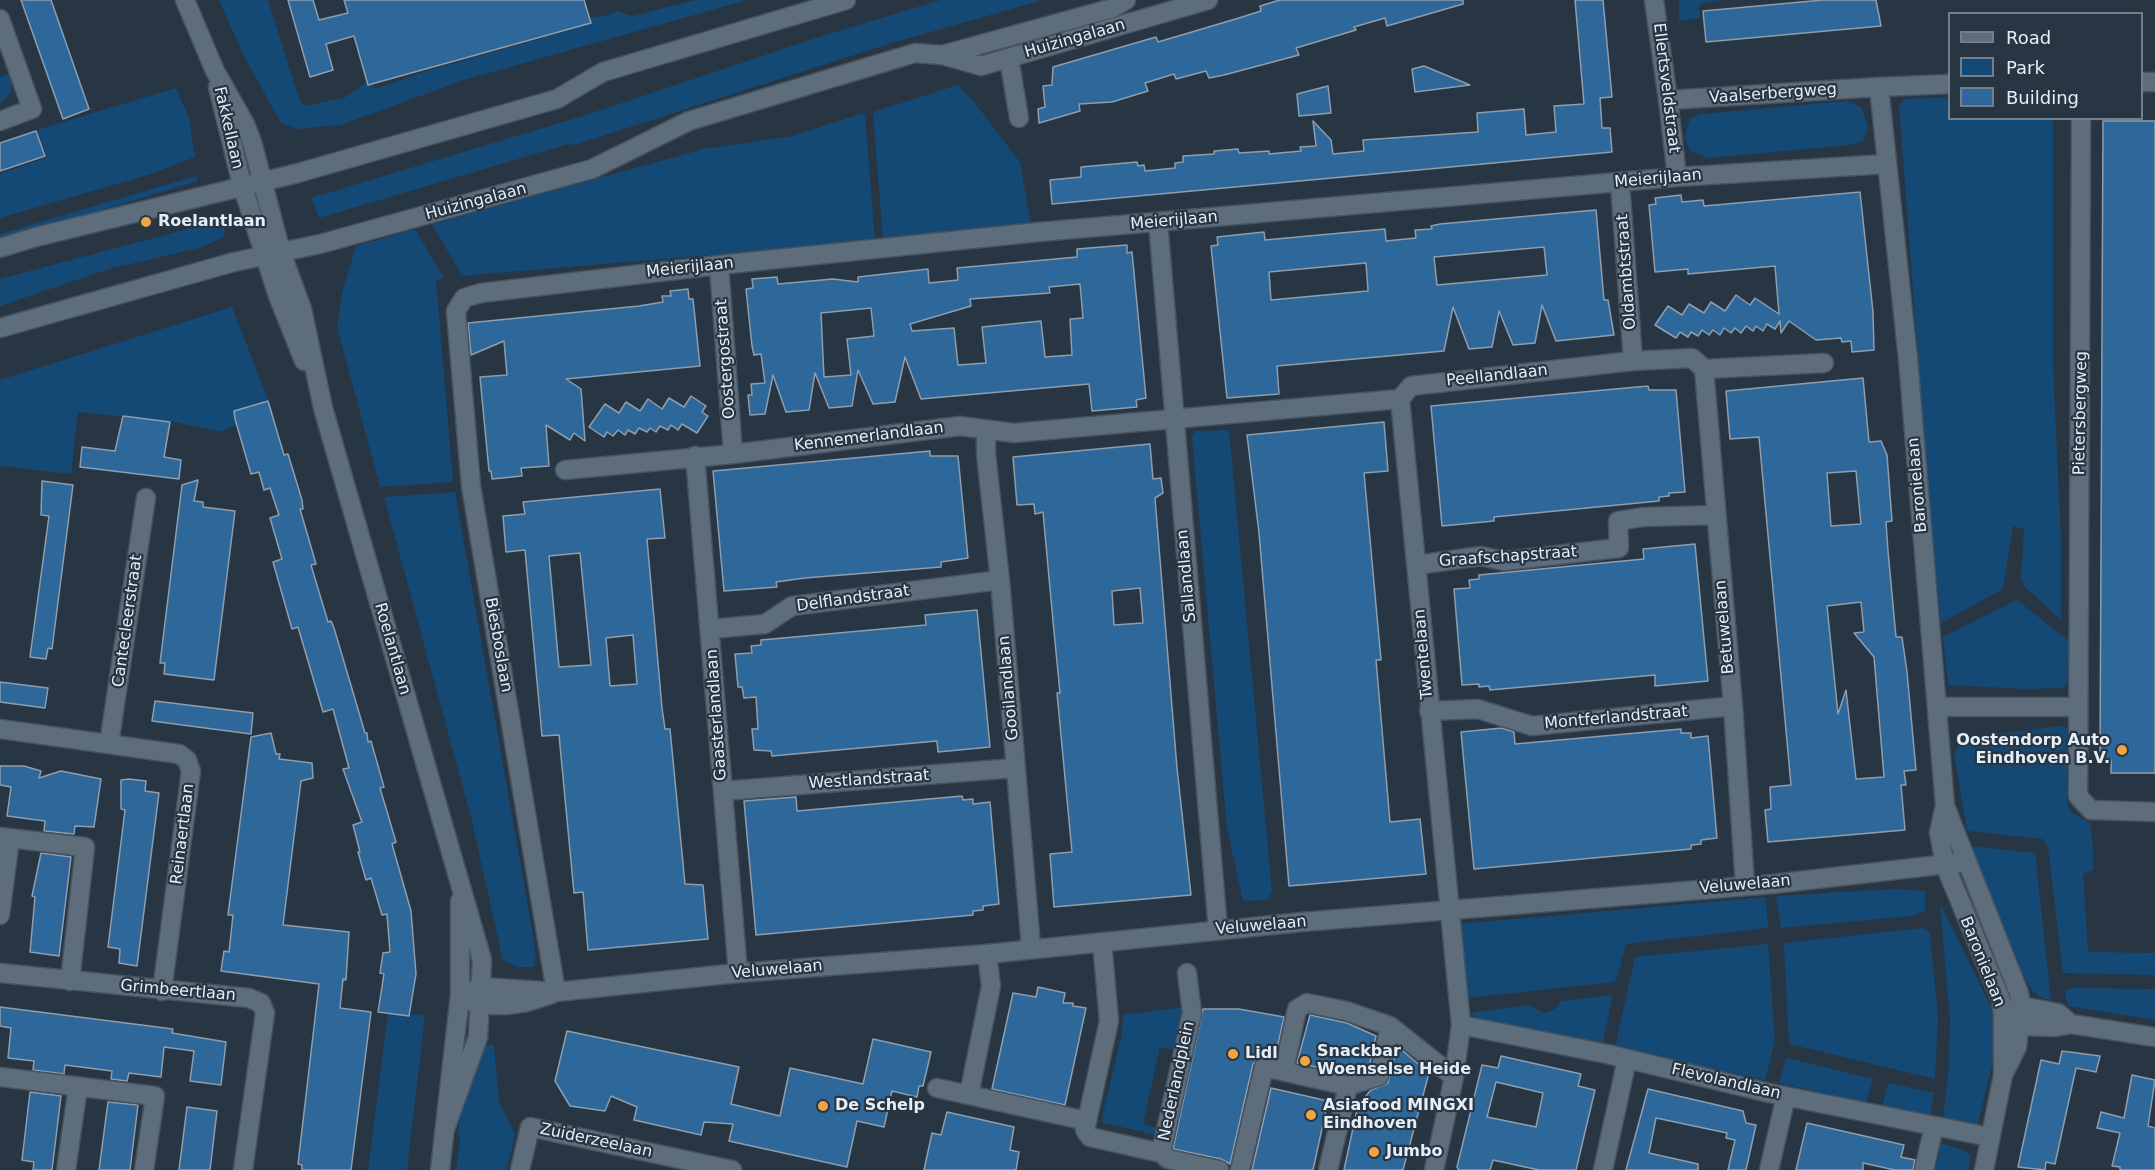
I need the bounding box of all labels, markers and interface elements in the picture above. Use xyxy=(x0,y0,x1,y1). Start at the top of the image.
legend xyxy=(1948,12,2143,120)
street label: Huizingalaan xyxy=(1022,15,1128,63)
street label: Ellertsveldstraat xyxy=(1648,22,1684,154)
text: Road xyxy=(2006,27,2051,48)
text: Park xyxy=(2006,57,2045,78)
street label: Vaalserbergweg xyxy=(1708,80,1838,108)
street label: Fakkellaan xyxy=(209,85,247,171)
text: Building xyxy=(2006,87,2079,108)
street label: Meierijlaan xyxy=(1614,166,1702,192)
street label: Huizingalaan xyxy=(423,179,529,225)
street label: Meierijlaan xyxy=(1130,208,1218,234)
place label: Roelantlaan xyxy=(158,212,266,232)
street label: Oldambtstraat xyxy=(1613,213,1641,331)
marker: Roelantlaan xyxy=(139,215,153,229)
street label: Meierijlaan xyxy=(645,254,735,282)
street label: Oostergostraat xyxy=(712,298,740,420)
street label: Pietersbergweg xyxy=(2070,351,2092,475)
street label: Peellandlaan xyxy=(1445,361,1549,391)
street label: Kennemerlandlaan xyxy=(793,418,945,456)
street label: Baronielaan xyxy=(1904,437,1932,533)
street label: Sallandlaan xyxy=(1173,529,1201,623)
street label: Graafschapstraat xyxy=(1438,543,1578,571)
street label: Cantecleerstraat xyxy=(109,553,147,689)
street label: Betuwelaan xyxy=(1711,579,1739,675)
street label: Delflandstraat xyxy=(795,582,911,616)
street label: Biesboslaan xyxy=(480,596,516,694)
street label: Roelantlaan xyxy=(370,601,414,697)
street label: Twentelaan xyxy=(1410,608,1438,700)
street label: Gooilandlaan xyxy=(995,635,1023,741)
street label: Gaasterlandlaan xyxy=(703,649,731,781)
street label: Montferlandstraat xyxy=(1544,702,1688,734)
place label: Oostendorp Auto Eindhoven B.V. xyxy=(1956,731,2110,769)
marker: Oostendorp Auto Eindhoven B.V. xyxy=(2115,743,2129,757)
street label: Westlandstraat xyxy=(808,766,930,794)
street label: Reinaertlaan xyxy=(167,782,199,886)
street label: Veluwelaan xyxy=(1699,871,1791,899)
street label: Veluwelaan xyxy=(1215,912,1307,940)
street label: Baronielaan xyxy=(1955,914,2009,1010)
street label: Veluwelaan xyxy=(731,956,823,984)
street label: Grimbeertlaan xyxy=(119,976,237,1006)
street label: Nederlandplein xyxy=(1155,1019,1199,1143)
place label: Snackbar Woenselse Heide xyxy=(1317,1042,1471,1080)
place label: Lidl xyxy=(1245,1044,1278,1064)
marker: Lidl xyxy=(1226,1047,1240,1061)
marker: Snackbar Woenselse Heide xyxy=(1298,1054,1312,1068)
street label: Flevolandlaan xyxy=(1670,1060,1782,1104)
place label: De Schelp xyxy=(835,1096,925,1116)
place label: Asiafood MINGXI Eindhoven xyxy=(1323,1096,1474,1134)
marker: De Schelp xyxy=(816,1099,830,1113)
marker: Asiafood MINGXI Eindhoven xyxy=(1304,1108,1318,1122)
street label: Zuiderzeelaan xyxy=(538,1120,654,1162)
place label: Jumbo xyxy=(1386,1142,1442,1162)
marker: Jumbo xyxy=(1367,1145,1381,1159)

